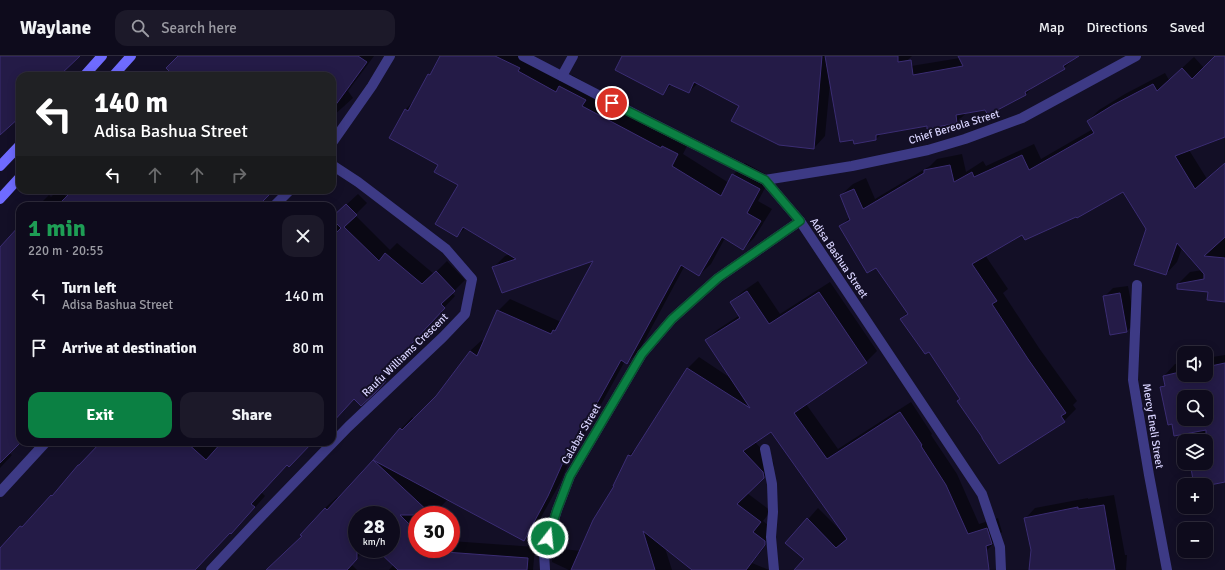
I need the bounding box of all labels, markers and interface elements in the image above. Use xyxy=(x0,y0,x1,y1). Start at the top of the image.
search box xyxy=(115,10,395,46)
text: Waylane xyxy=(20,16,91,40)
icon: search xyxy=(129,17,151,39)
text: Search here xyxy=(161,19,237,37)
text: Map xyxy=(1039,19,1065,36)
text: Directions xyxy=(1087,19,1148,36)
text: Saved xyxy=(1170,19,1205,36)
text: 140 m xyxy=(94,86,168,120)
pin xyxy=(595,86,629,120)
icon: left xyxy=(28,88,80,140)
icon: arrive xyxy=(601,92,623,114)
street label: Chief Bereola Street xyxy=(907,107,1001,147)
text: Adisa Bashua Street xyxy=(94,120,248,142)
icon: left xyxy=(102,164,124,186)
icon: ahead xyxy=(144,164,166,186)
icon: ahead xyxy=(186,164,208,186)
icon: right xyxy=(228,164,250,186)
text: 1 min xyxy=(28,213,86,243)
button: close xyxy=(282,215,324,257)
street label: Adisa Bashua Street xyxy=(807,215,871,301)
text: 220 m · 20:55 xyxy=(28,243,104,259)
text: Turn left xyxy=(62,279,116,297)
icon: left xyxy=(28,285,50,307)
text: 140 m xyxy=(284,287,324,305)
text: Adisa Bashua Street xyxy=(62,297,173,313)
street label: Raufu Williams Crescent xyxy=(359,310,451,400)
icon: arrive xyxy=(28,337,50,359)
text: Arrive at destination xyxy=(62,339,197,357)
text: 80 m xyxy=(293,339,324,357)
map controls xyxy=(1177,346,1213,558)
button: sound xyxy=(1177,346,1213,382)
street label: Mercy Eneli Street xyxy=(1140,383,1166,470)
button: search xyxy=(1177,390,1213,426)
button: Exit xyxy=(28,392,172,438)
button: Share xyxy=(180,392,324,438)
street label: Calabar Street xyxy=(558,401,604,466)
button: layers xyxy=(1177,434,1213,470)
button: + xyxy=(1177,478,1213,514)
speed limit sign: 30 xyxy=(408,506,460,558)
text: 28 xyxy=(363,514,385,539)
position arrow xyxy=(527,517,569,559)
button: − xyxy=(1177,522,1213,558)
text: km/h xyxy=(363,536,385,548)

